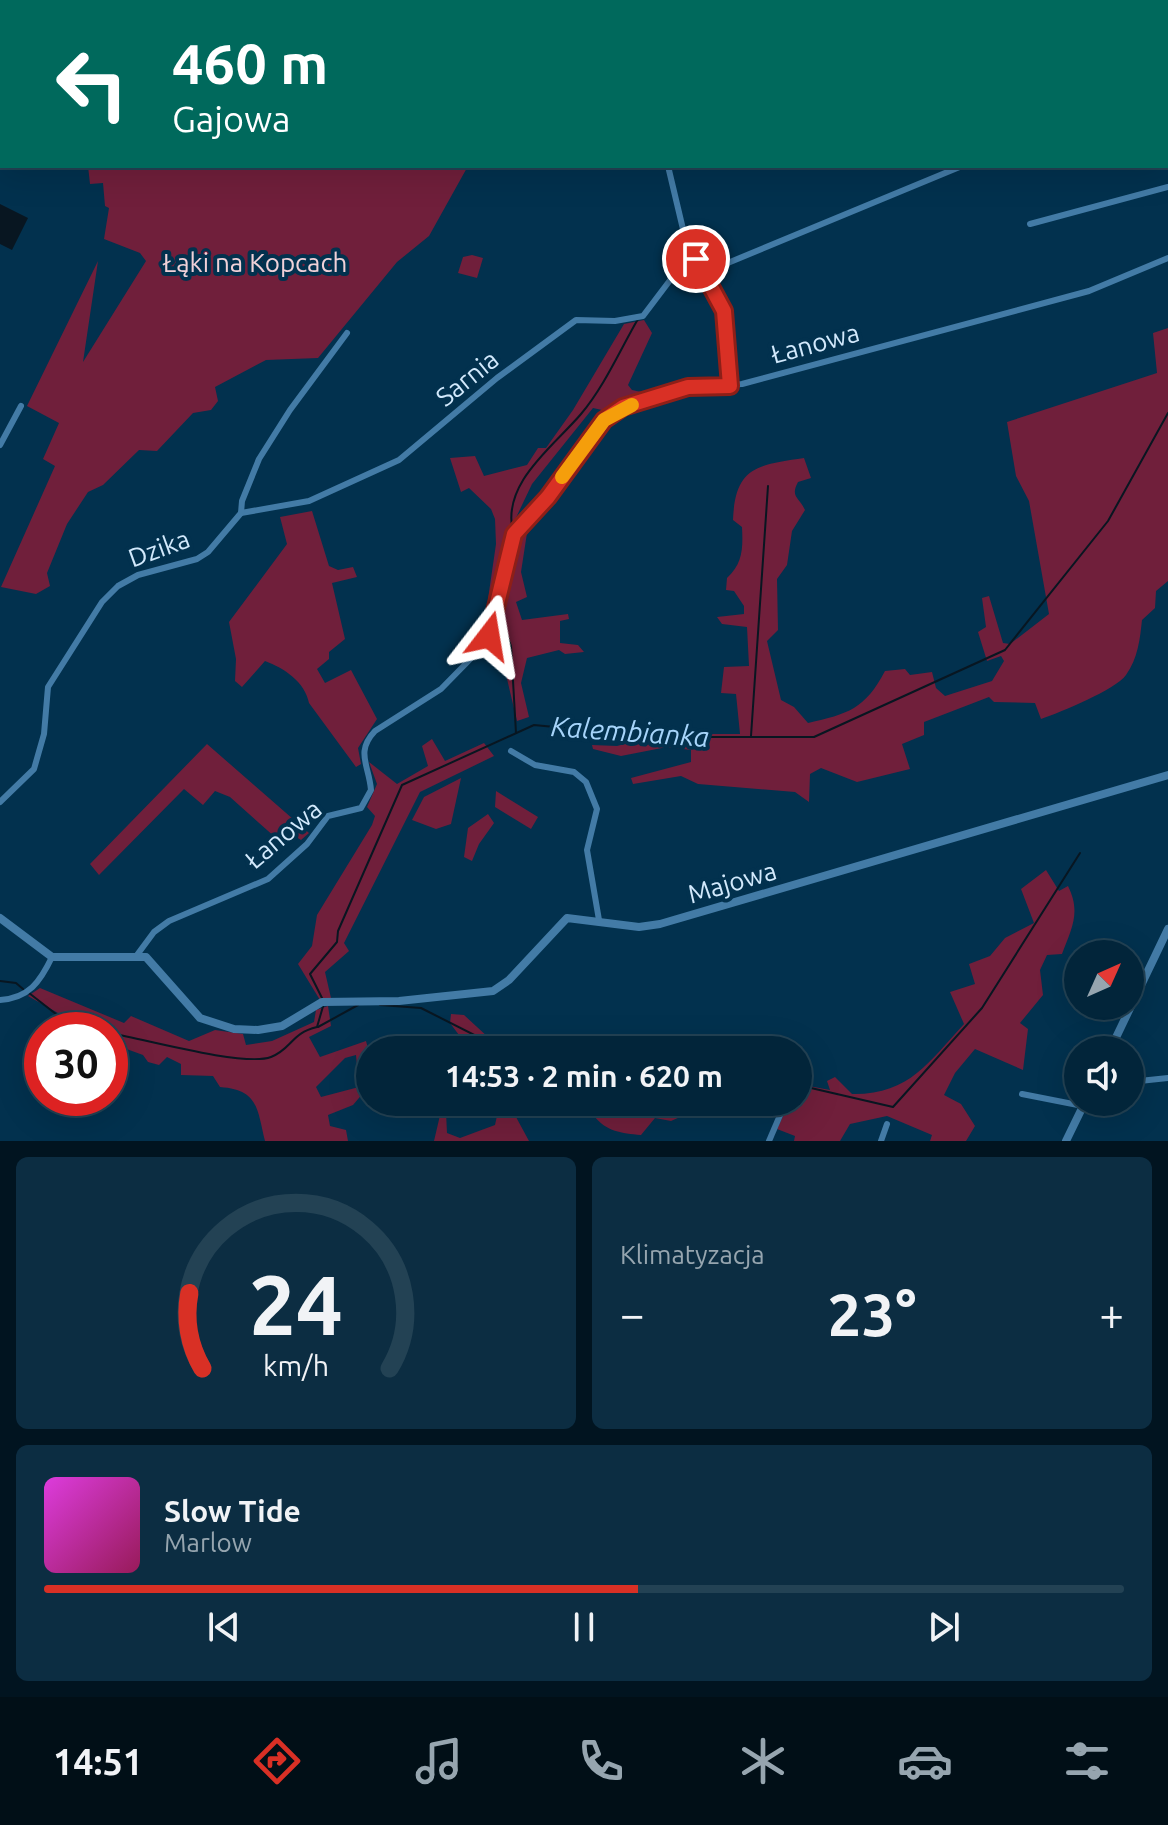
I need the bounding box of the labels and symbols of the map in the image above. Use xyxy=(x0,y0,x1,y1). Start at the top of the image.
pin xyxy=(662,225,730,293)
park label: Łąki na Kopcach xyxy=(163,248,347,277)
street label: Łanowa xyxy=(767,317,863,369)
street label: Sarnia xyxy=(430,344,504,412)
street label: Dzika xyxy=(124,524,194,572)
position arrow xyxy=(447,594,531,678)
water label: Kalembianka xyxy=(550,710,710,752)
street label: Łanowa xyxy=(239,794,327,874)
street label: Majowa xyxy=(684,856,780,908)
north arrow xyxy=(1064,940,1144,1020)
speed limit sign: 30 xyxy=(24,1012,128,1116)

